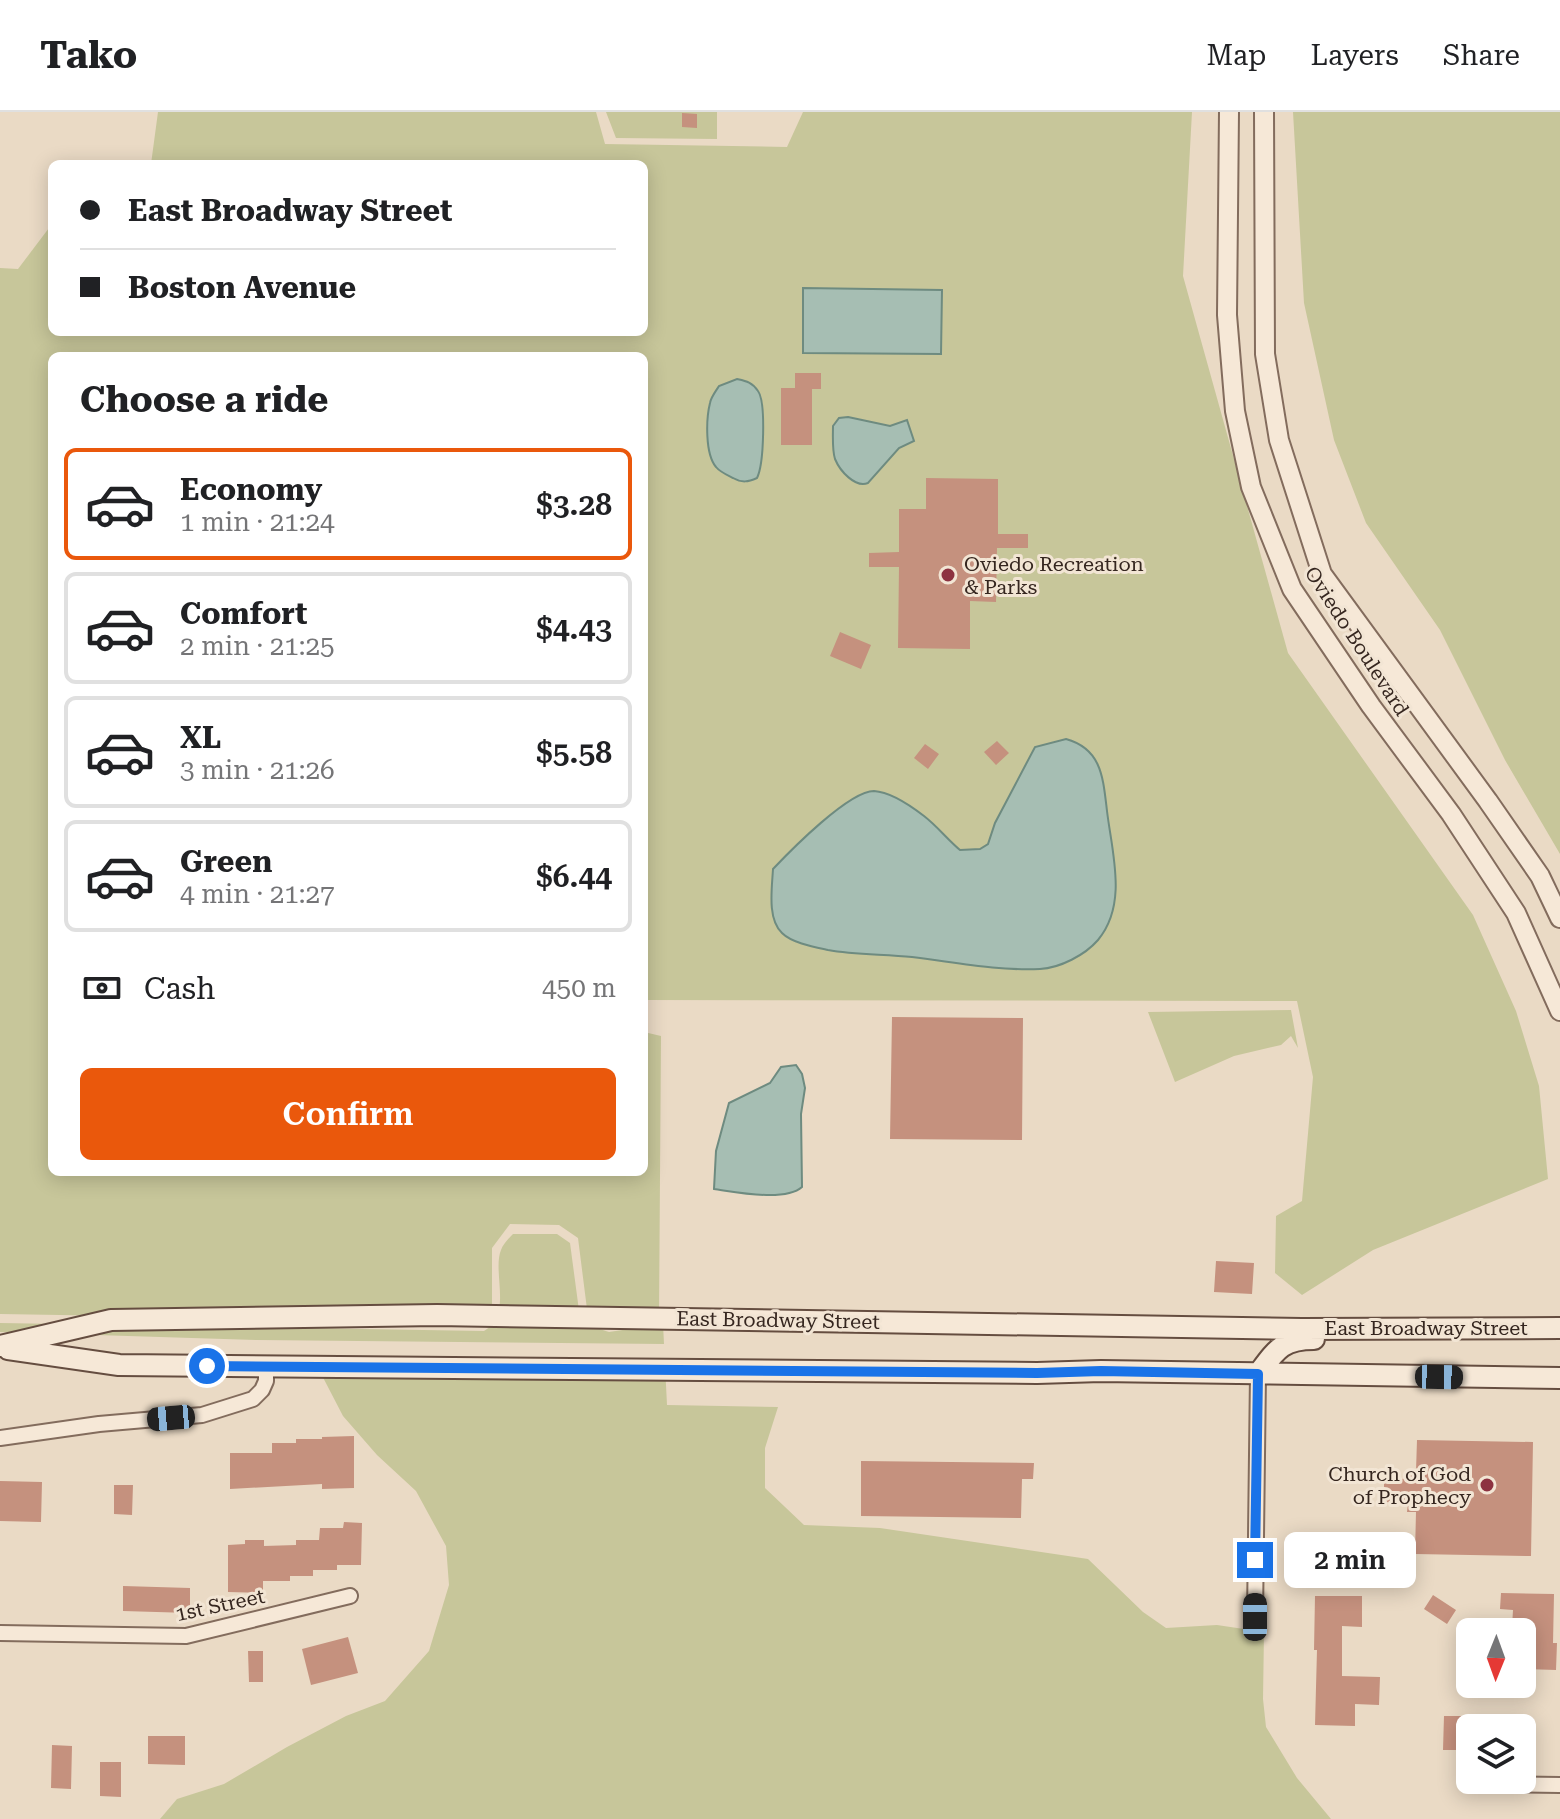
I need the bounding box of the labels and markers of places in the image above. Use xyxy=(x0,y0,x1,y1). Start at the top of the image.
place label: Oviedo Recreation & Parks xyxy=(964,552,1144,599)
marker: Oviedo Recreation & Parks xyxy=(939,566,957,584)
place label: Church of God of Prophecy xyxy=(1328,1462,1471,1509)
marker: Church of God of Prophecy xyxy=(1478,1476,1496,1494)

